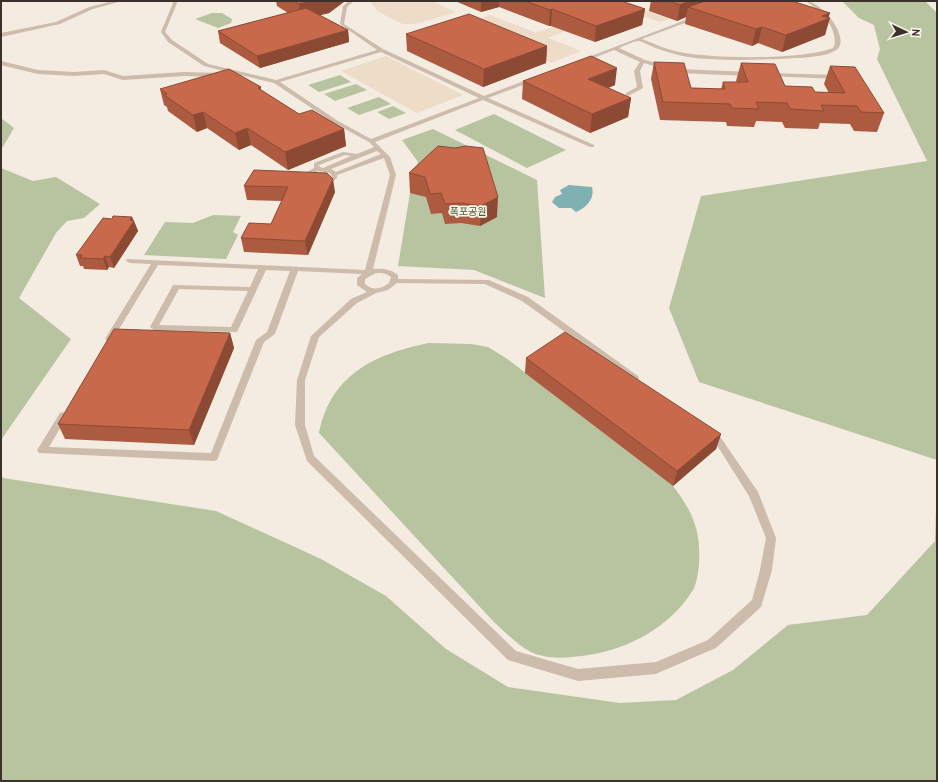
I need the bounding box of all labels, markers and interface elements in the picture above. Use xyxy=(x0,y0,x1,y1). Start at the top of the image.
north arrow xyxy=(886,12,926,52)
text: N xyxy=(909,29,923,37)
park label: 폭포공원 xyxy=(450,205,486,218)

